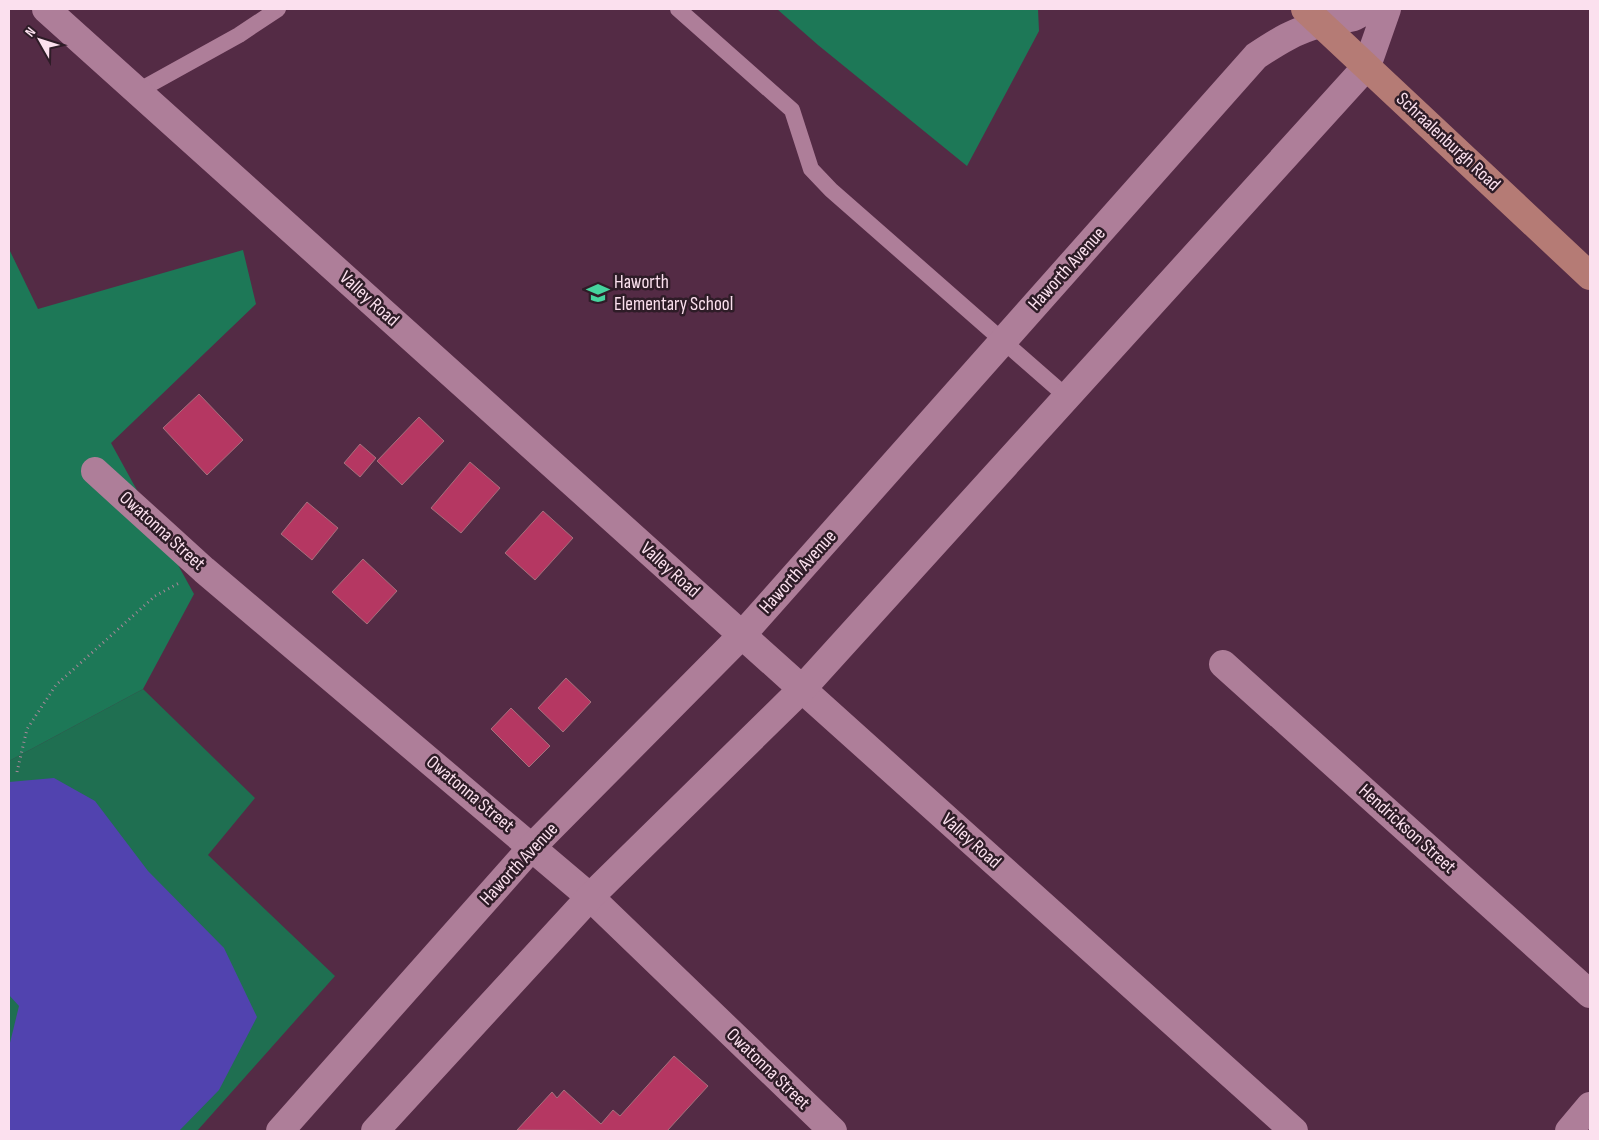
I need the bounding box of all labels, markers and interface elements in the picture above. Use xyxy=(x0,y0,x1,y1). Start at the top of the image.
north arrow xyxy=(15,15,65,65)
text: N xyxy=(21,24,39,40)
street label: Schraalenburgh Road xyxy=(1391,88,1505,196)
street label: Haworth Avenue xyxy=(1024,222,1110,316)
street label: Valley Road xyxy=(335,266,403,332)
place label: Haworth Elementary School xyxy=(614,271,733,316)
school or university icon: Haworth Elementary School xyxy=(585,280,611,306)
street label: Owatonna Street xyxy=(114,487,210,576)
street label: Haworth Avenue xyxy=(755,525,841,619)
street label: Valley Road xyxy=(636,537,704,603)
street label: Owatonna Street xyxy=(422,751,519,837)
street label: Hendrickson Street xyxy=(1354,779,1461,879)
street label: Valley Road xyxy=(937,808,1005,874)
street label: Haworth Avenue xyxy=(475,818,563,910)
street label: Owatonna Street xyxy=(721,1023,815,1115)

